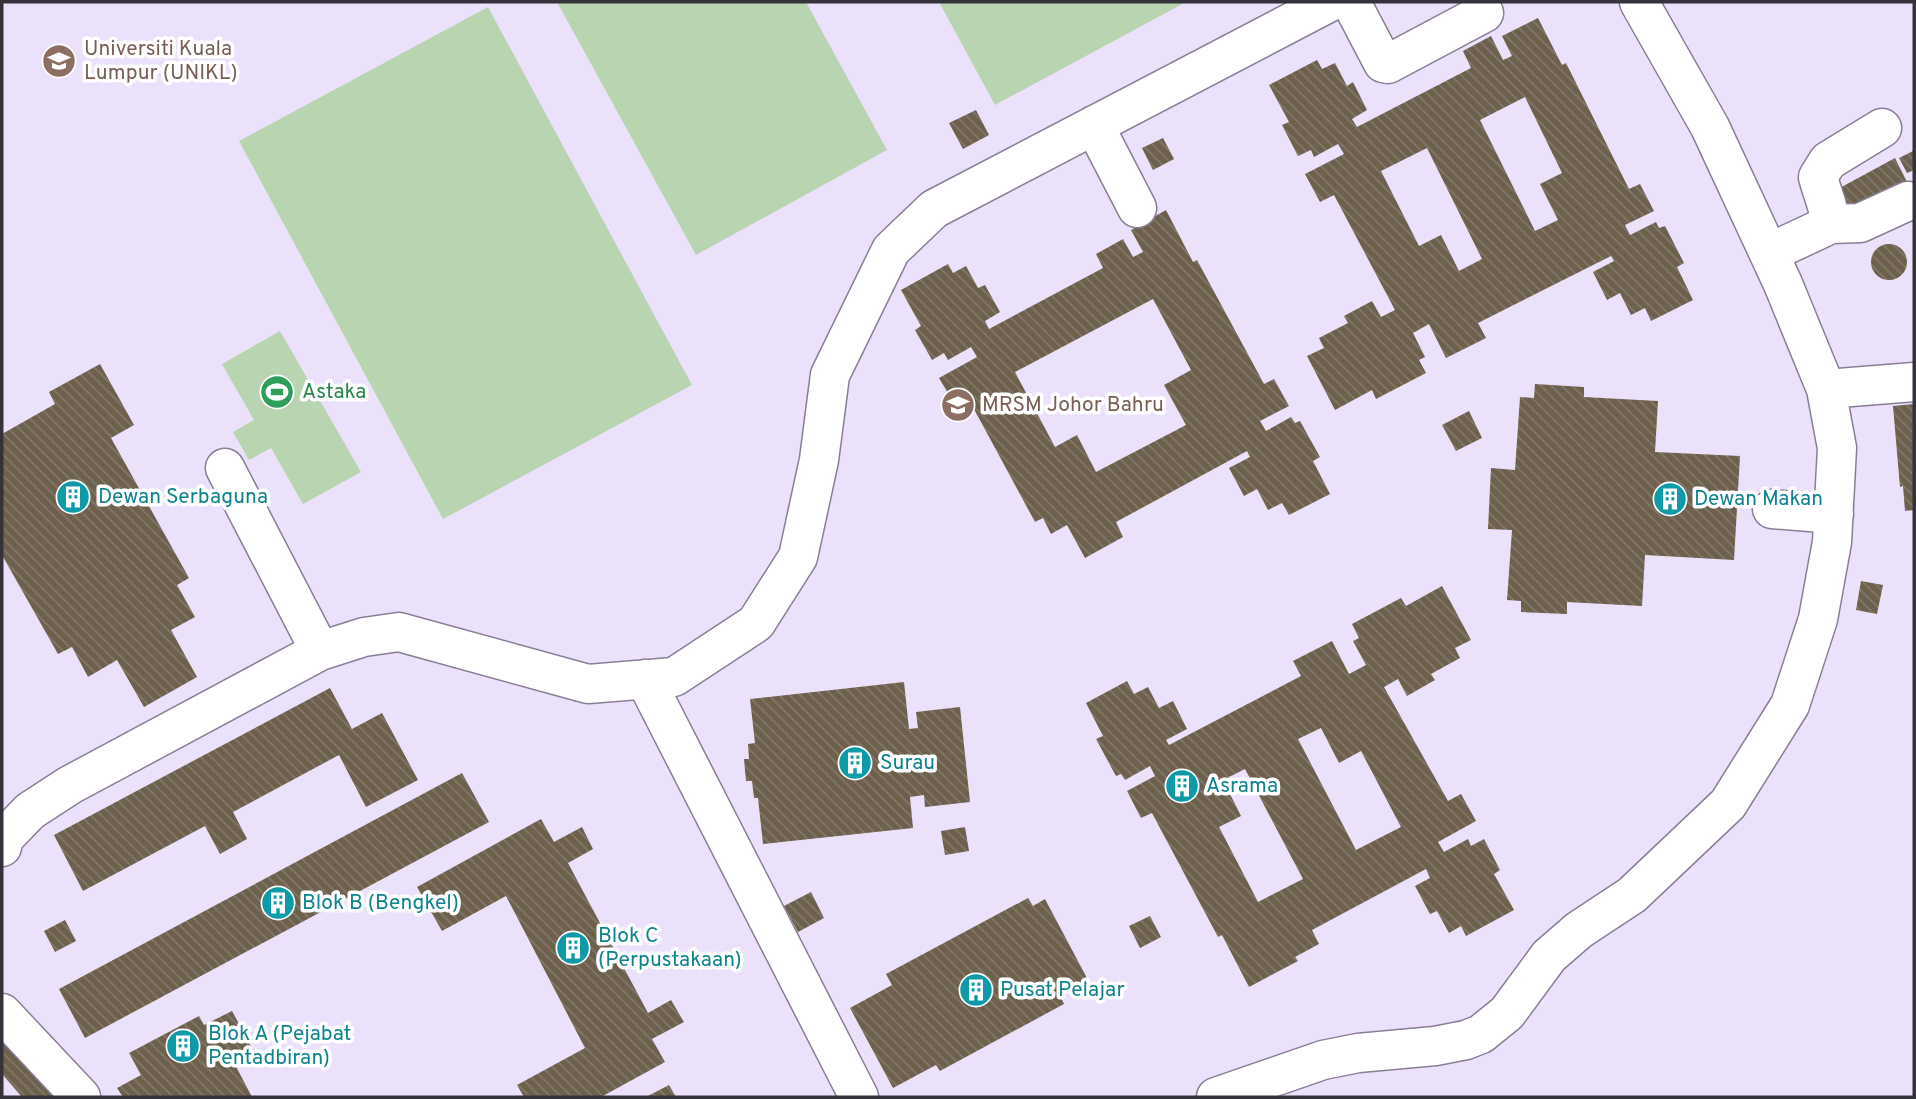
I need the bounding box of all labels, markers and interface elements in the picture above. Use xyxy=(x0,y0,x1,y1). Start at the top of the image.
place label: Universiti Kuala Lumpur (UNIKL) xyxy=(84,36,238,87)
school or university icon: Universiti Kuala Lumpur (UNIKL) xyxy=(40,42,78,80)
sports icon: Astaka xyxy=(258,373,296,411)
place label: Astaka xyxy=(302,379,366,406)
school or university icon: MRSM Johor Bahru xyxy=(939,386,977,424)
place label: MRSM Johor Bahru xyxy=(982,392,1164,419)
building icon: Dewan Serbaguna xyxy=(54,478,92,516)
building icon: Dewan Makan xyxy=(1651,480,1689,518)
place label: Dewan Serbaguna xyxy=(98,484,268,511)
place label: Dewan Makan xyxy=(1694,486,1823,513)
building icon: Surau xyxy=(836,744,874,782)
place label: Surau xyxy=(880,750,935,777)
building icon: Asrama xyxy=(1163,767,1201,805)
place label: Asrama xyxy=(1206,773,1278,800)
building icon: Blok B (Bengkel) xyxy=(259,884,297,922)
place label: Blok B (Bengkel) xyxy=(302,890,459,917)
place label: Blok C (Perpustakaan) xyxy=(598,923,742,974)
building icon: Blok C (Perpustakaan) xyxy=(554,929,592,967)
building icon: Pusat Pelajar xyxy=(957,971,995,1009)
place label: Pusat Pelajar xyxy=(1000,977,1125,1004)
place label: Blok A (Pejabat Pentadbiran) xyxy=(208,1021,352,1072)
building icon: Blok A (Pejabat Pentadbiran) xyxy=(164,1027,202,1065)

